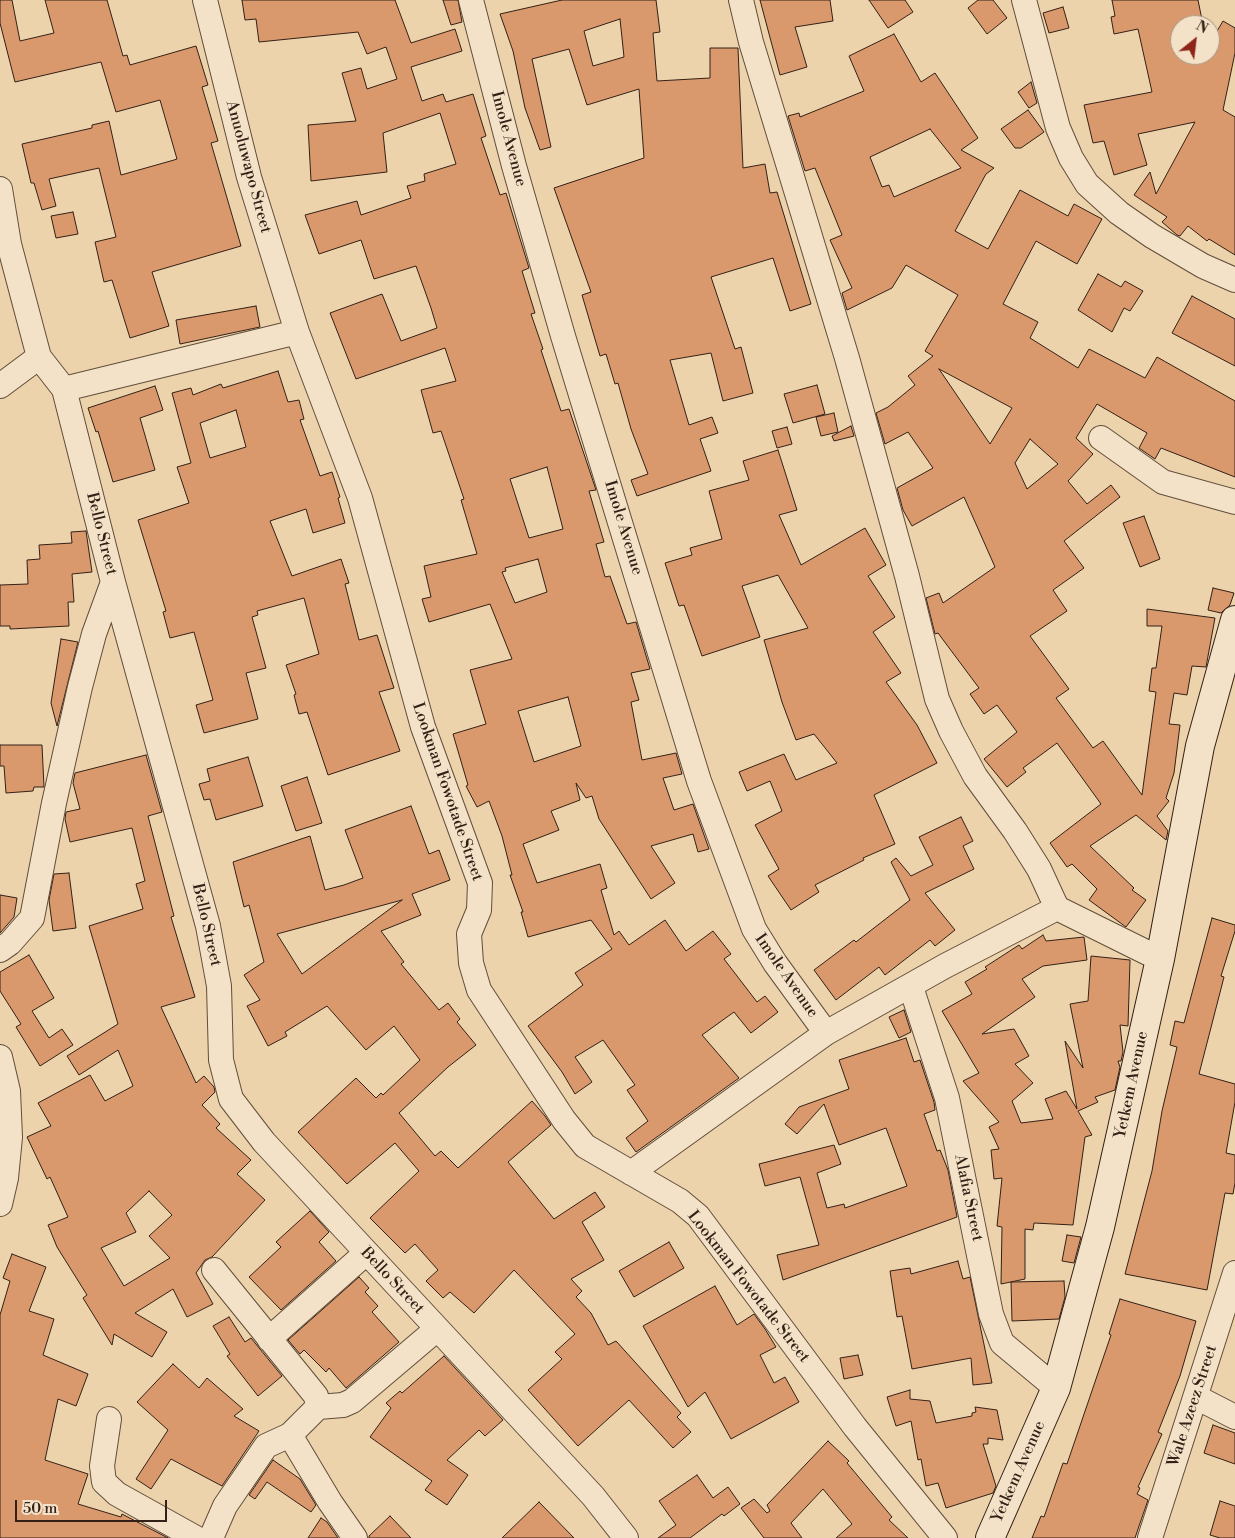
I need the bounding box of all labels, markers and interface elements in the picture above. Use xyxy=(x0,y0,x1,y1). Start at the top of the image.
north arrow xyxy=(1170,15,1220,65)
text: N xyxy=(1193,17,1211,38)
street label: Imole Avenue xyxy=(486,89,530,189)
street label: Anuoluwapo Street xyxy=(221,99,275,235)
street label: Imole Avenue xyxy=(600,478,646,578)
street label: Bello Street xyxy=(81,491,121,577)
street label: Lookman Fowotade Street xyxy=(407,700,487,884)
street label: Bello Street xyxy=(187,882,225,968)
street label: Imole Avenue xyxy=(750,930,822,1022)
street label: Yetkem Avenue xyxy=(1111,1029,1153,1141)
street label: Alafia Street xyxy=(949,1153,987,1243)
street label: Lookman Fowotade Street xyxy=(683,1207,813,1367)
street label: Bello Street xyxy=(356,1244,428,1318)
street label: Wale Azeez Street xyxy=(1164,1343,1222,1469)
street label: Yetkem Avenue xyxy=(988,1418,1050,1526)
scale bar xyxy=(18,1490,170,1522)
text: 50 m xyxy=(23,1499,57,1518)

